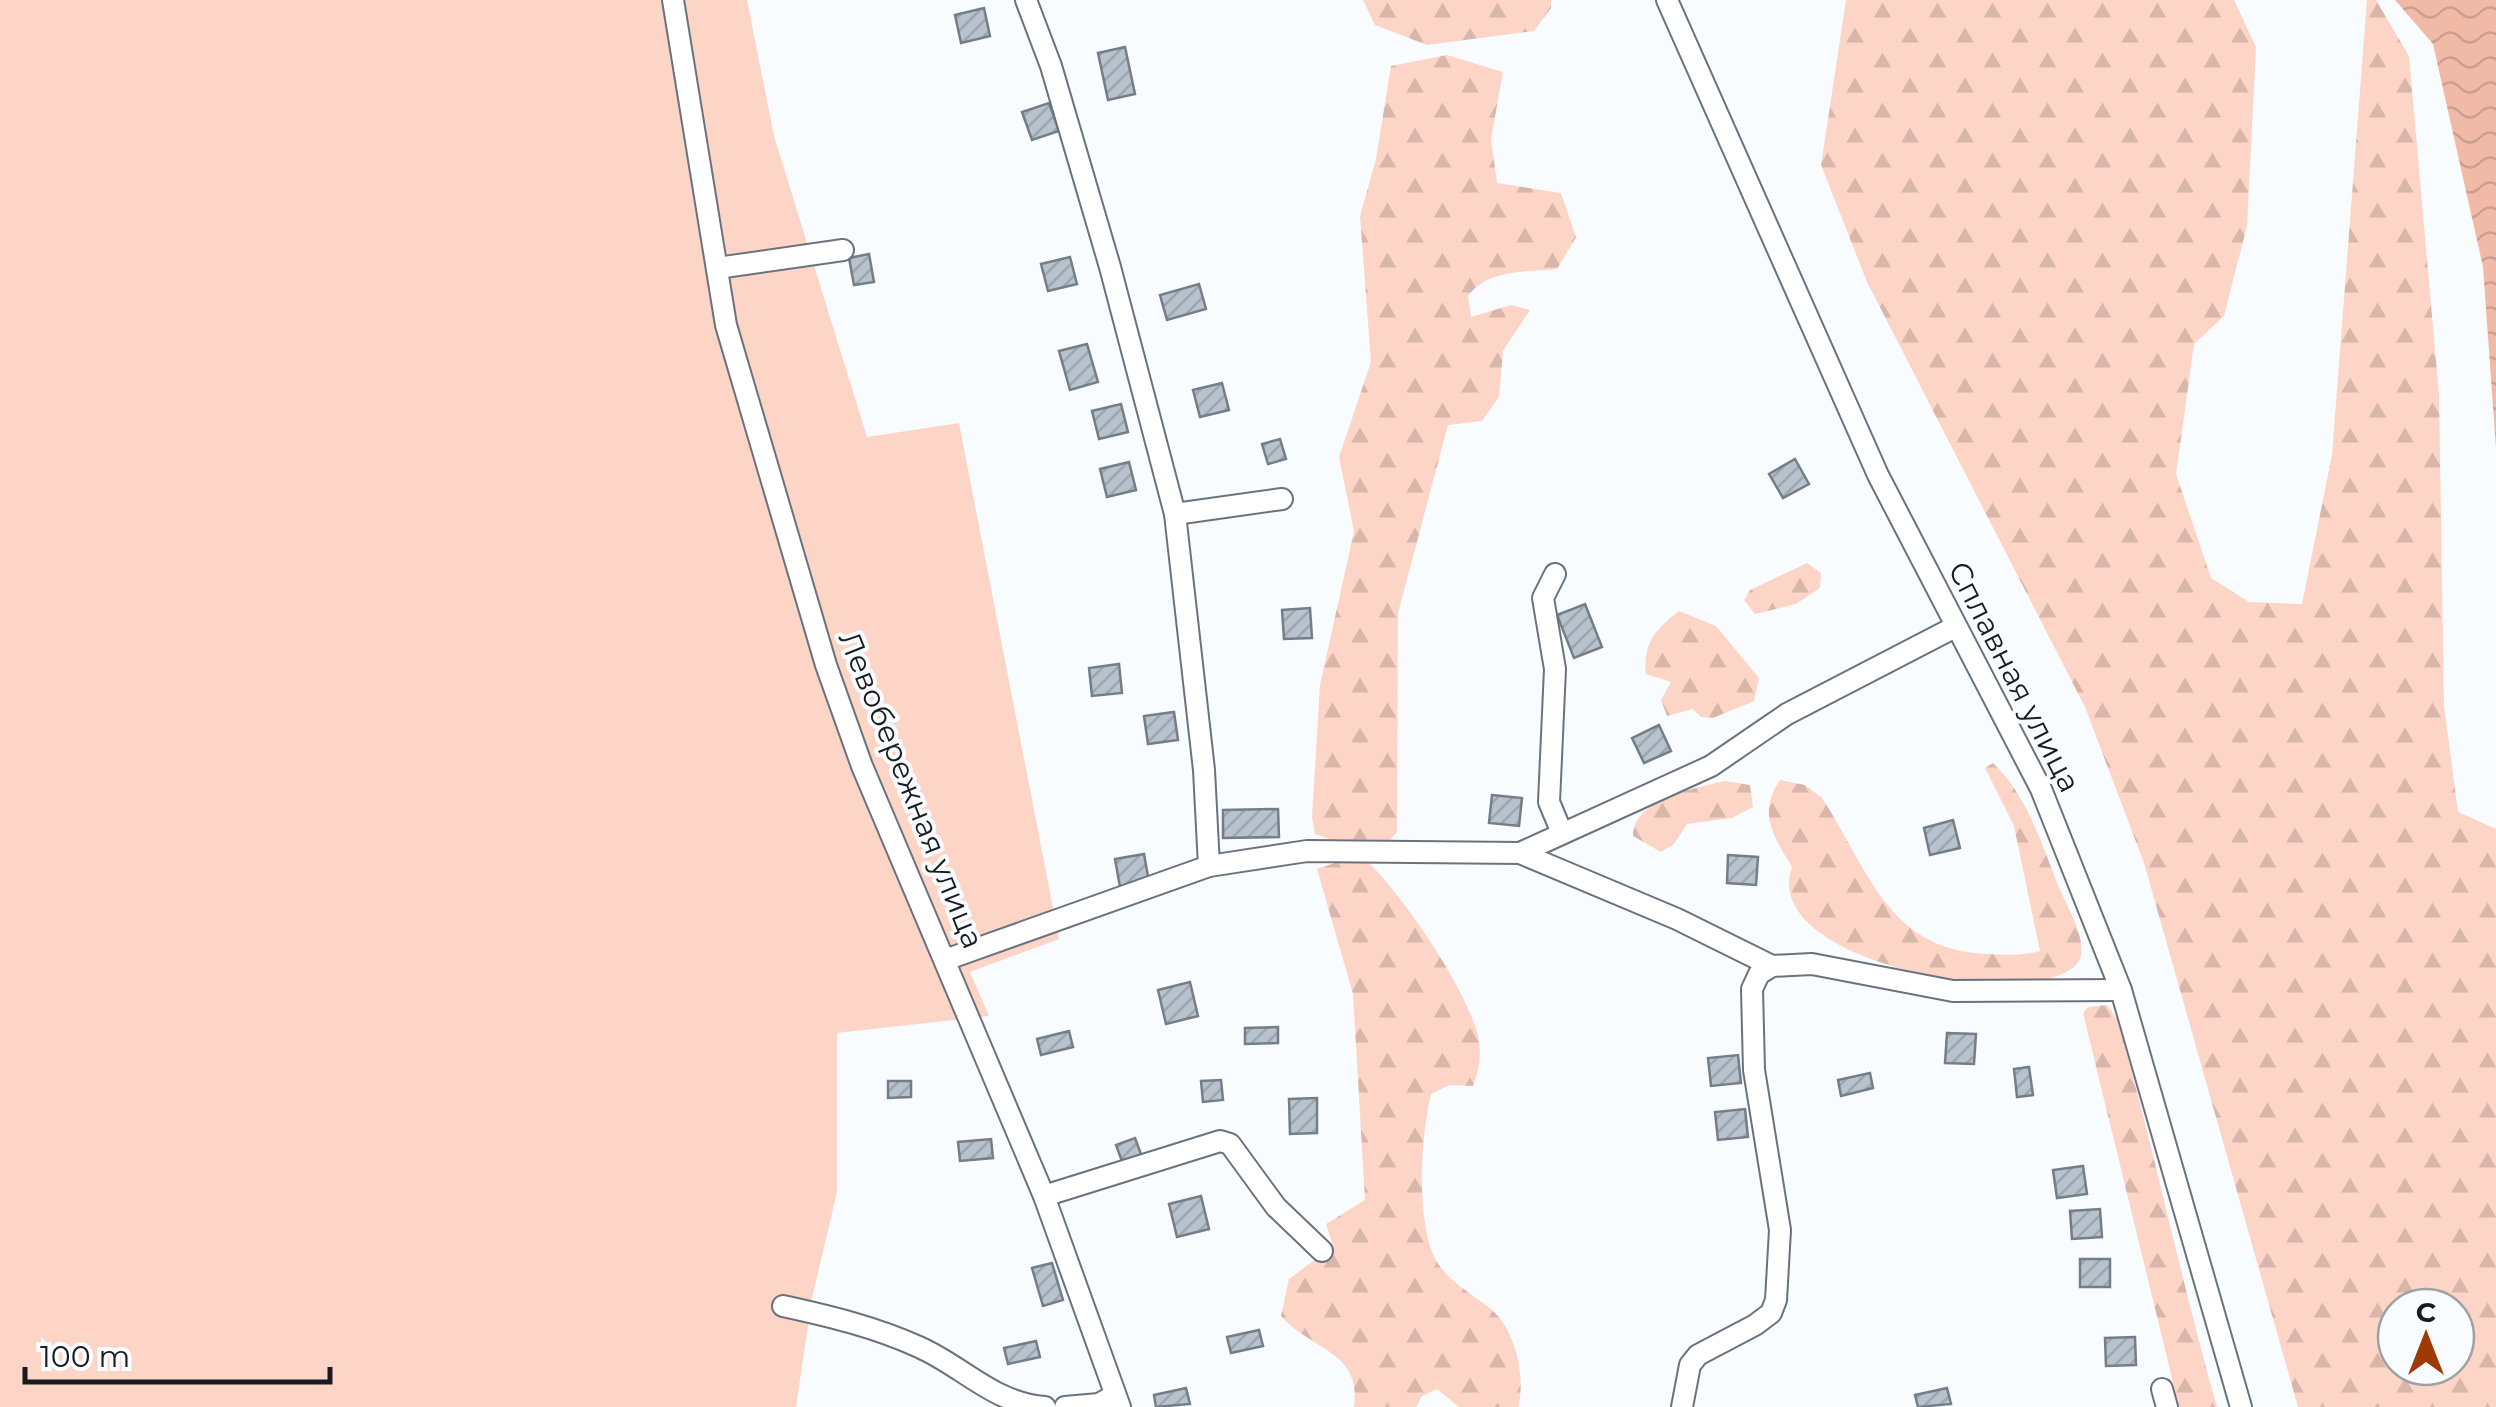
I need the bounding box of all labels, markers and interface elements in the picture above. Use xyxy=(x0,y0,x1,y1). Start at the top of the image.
street label: Сплавная улица xyxy=(1940,555,2089,798)
street label: Левобережная улица xyxy=(831,626,992,954)
north arrow xyxy=(2376,1287,2476,1387)
text: С xyxy=(2416,1295,2436,1329)
scale bar xyxy=(25,1322,330,1384)
text: 100 m xyxy=(40,1338,130,1375)

